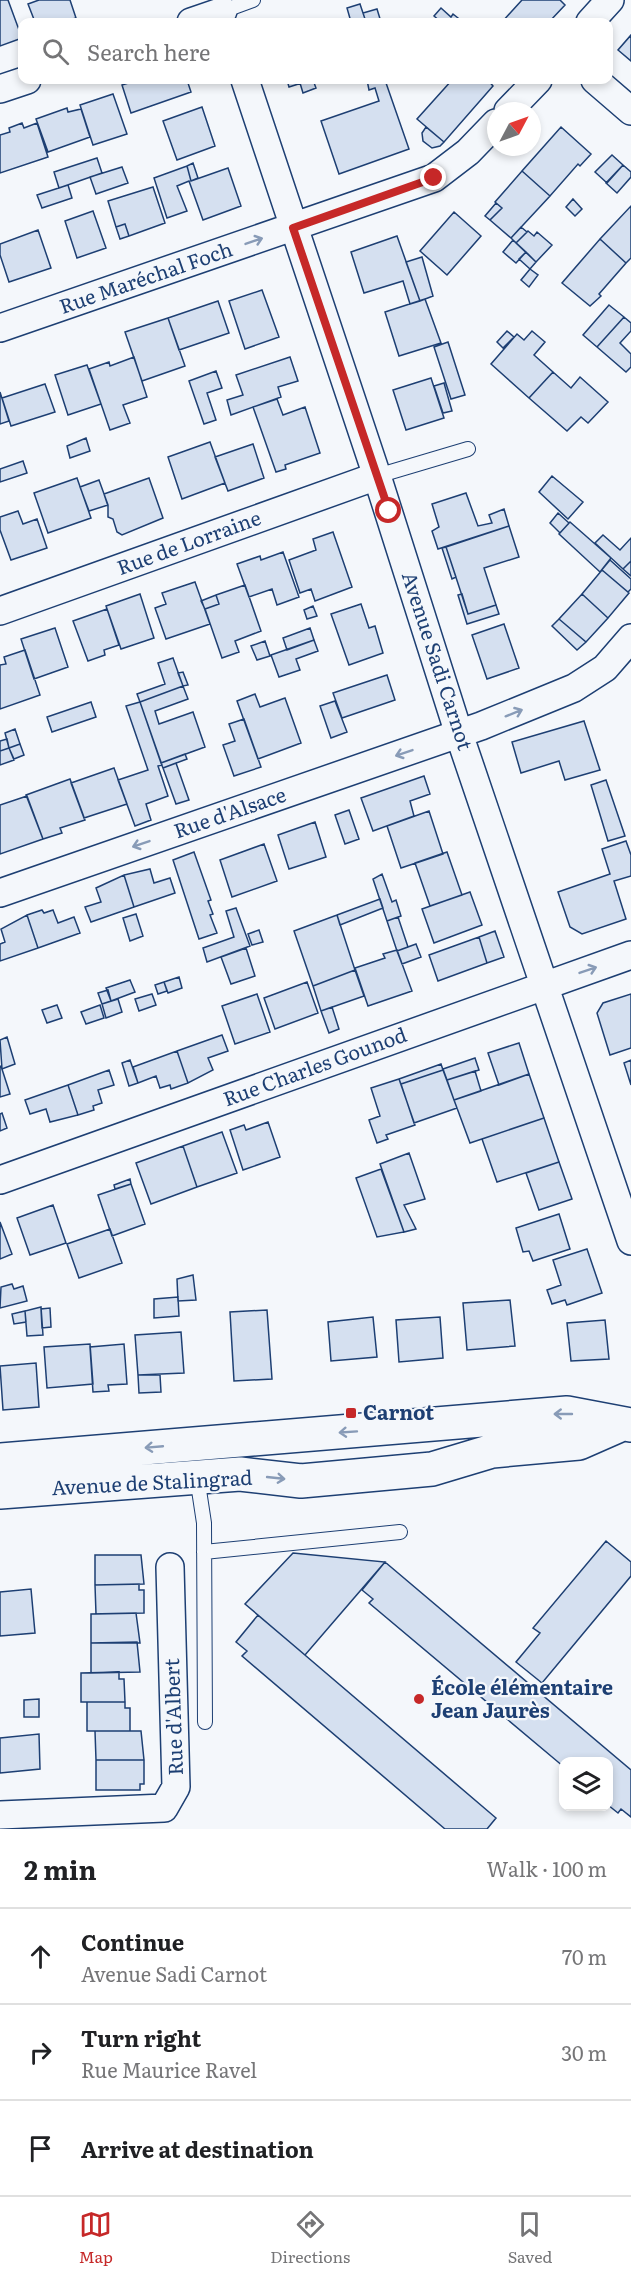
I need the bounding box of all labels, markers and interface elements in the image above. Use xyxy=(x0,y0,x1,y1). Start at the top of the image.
search box xyxy=(18,18,613,84)
icon: search xyxy=(39,35,72,68)
text: Search here xyxy=(87,35,210,68)
north arrow xyxy=(487,102,541,156)
route end xyxy=(420,164,446,190)
street label: Rue Maréchal Foch xyxy=(55,232,236,320)
one-way arrow xyxy=(244,235,263,246)
route start xyxy=(375,497,401,523)
street label: Rue de Lorraine xyxy=(112,501,264,581)
street label: Avenue Sadi Carnot xyxy=(396,567,482,753)
one-way arrow xyxy=(504,707,523,718)
one-way arrow xyxy=(395,748,414,759)
street label: Rue d'Alsace xyxy=(169,778,290,844)
one-way arrow xyxy=(132,840,150,851)
one-way arrow xyxy=(578,963,597,974)
street label: Rue Charles Gounod xyxy=(218,1018,410,1112)
place label: Carnot xyxy=(363,1396,434,1426)
marker: Carnot xyxy=(344,1406,358,1420)
one-way arrow xyxy=(554,1408,574,1420)
one-way arrow xyxy=(339,1427,359,1438)
one-way arrow xyxy=(144,1442,164,1453)
street label: Avenue de Stalingrad xyxy=(51,1461,253,1501)
one-way arrow xyxy=(266,1473,286,1484)
street label: Rue d'Albert xyxy=(155,1658,189,1776)
place label: École élémentaire Jean Jaurès xyxy=(431,1671,613,1724)
marker: École élémentaire Jean Jaurès xyxy=(412,1692,426,1706)
map controls xyxy=(559,1757,613,1811)
button: layers xyxy=(559,1757,613,1811)
text: 2 min xyxy=(24,1849,97,1888)
text: Walk · 100 m xyxy=(486,1853,607,1883)
text: Continue xyxy=(81,1925,184,1958)
icon: ahead xyxy=(24,1940,57,1973)
text: 70 m xyxy=(562,1941,607,1971)
text: Avenue Sadi Carnot xyxy=(81,1958,267,1988)
text: Turn right xyxy=(81,2021,201,2054)
icon: right xyxy=(24,2036,57,2069)
text: 30 m xyxy=(561,2037,607,2067)
text: Rue Maurice Ravel xyxy=(81,2054,257,2084)
icon: arrive xyxy=(24,2132,57,2165)
text: Arrive at destination xyxy=(81,2132,314,2165)
tab: Map xyxy=(79,2208,113,2268)
tab: Directions xyxy=(270,2208,350,2268)
tab: Saved xyxy=(508,2208,552,2268)

